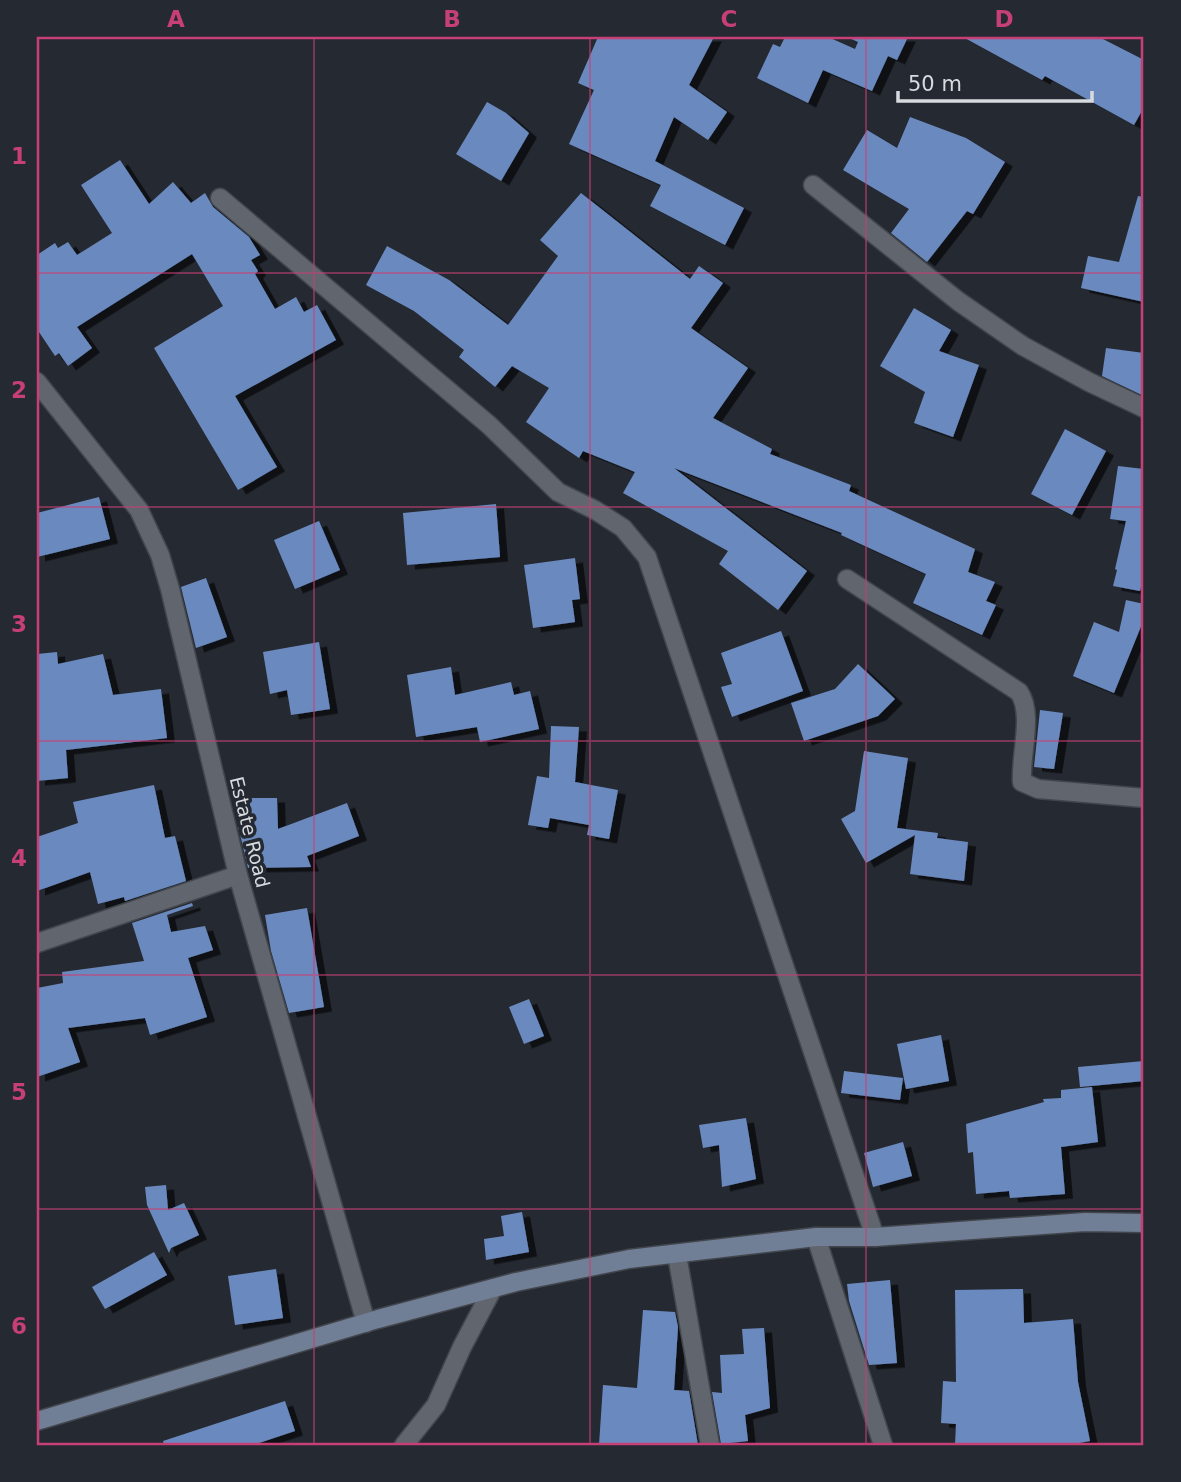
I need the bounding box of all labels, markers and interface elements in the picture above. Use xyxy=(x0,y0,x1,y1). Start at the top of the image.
text: A xyxy=(167,6,185,32)
text: B xyxy=(443,6,461,32)
text: C xyxy=(721,6,737,32)
text: D xyxy=(994,6,1014,32)
scale bar xyxy=(898,60,1092,104)
text: 50 m xyxy=(908,72,962,96)
text: 1 xyxy=(11,143,27,169)
text: 2 xyxy=(11,377,27,403)
text: 3 xyxy=(11,611,27,637)
street label: Estate Road xyxy=(226,774,274,890)
text: 4 xyxy=(11,845,27,871)
text: 5 xyxy=(11,1079,27,1105)
text: 6 xyxy=(11,1313,27,1339)

